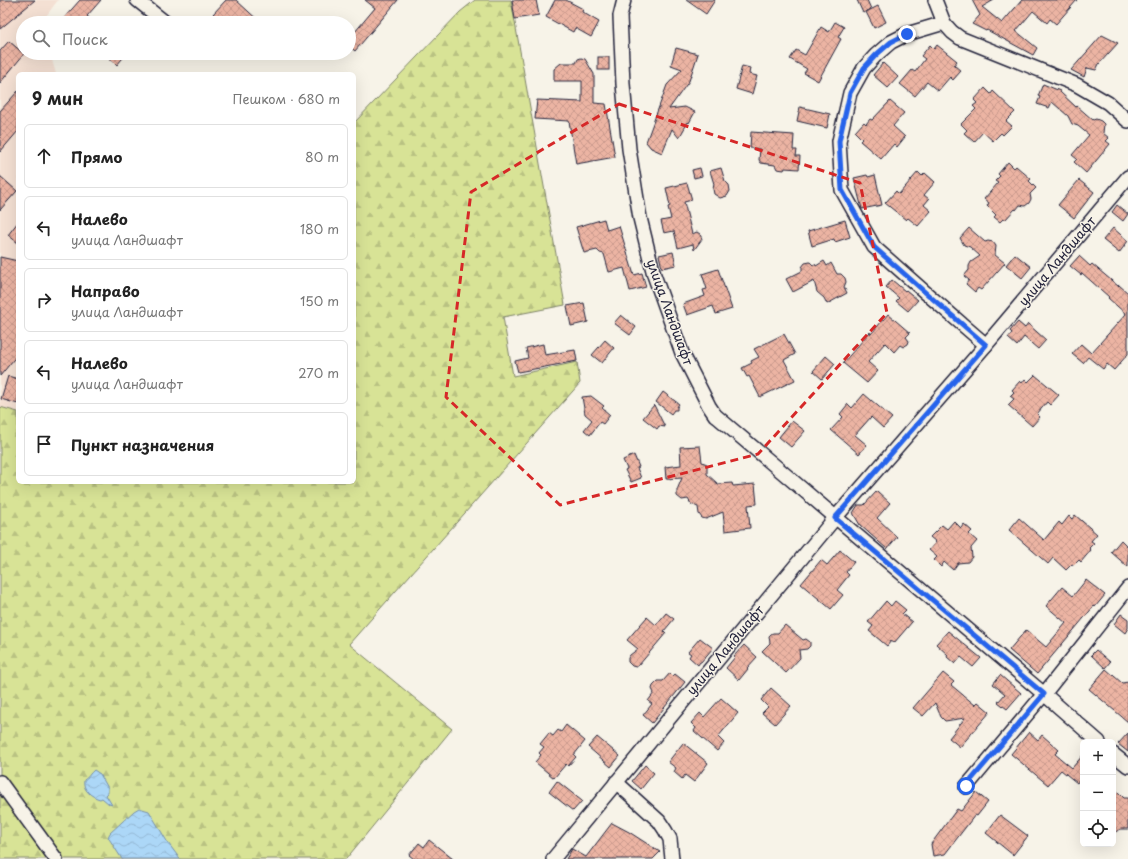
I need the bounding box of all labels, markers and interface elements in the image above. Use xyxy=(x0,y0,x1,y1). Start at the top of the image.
search box xyxy=(16,16,356,60)
route end xyxy=(898,25,916,43)
icon: search xyxy=(30,27,52,49)
text: Поиск xyxy=(62,27,108,50)
text: 9 мин xyxy=(32,85,83,111)
text: Пешком · 680 m xyxy=(232,89,340,108)
icon: ahead xyxy=(33,145,55,167)
text: Прямо xyxy=(71,145,122,168)
text: 80 m xyxy=(305,147,339,166)
text: Налево xyxy=(71,207,128,230)
street label: улица Ландшафт xyxy=(1013,211,1100,310)
icon: left xyxy=(33,217,55,239)
text: 180 m xyxy=(300,219,339,238)
text: улица Ландшафт xyxy=(71,230,183,249)
street label: улица Ландшафт xyxy=(642,256,699,368)
text: Направо xyxy=(71,279,140,302)
icon: right xyxy=(33,289,55,311)
text: 150 m xyxy=(300,291,339,310)
text: улица Ландшафт xyxy=(71,302,183,321)
text: Налево xyxy=(71,351,128,374)
icon: left xyxy=(33,361,55,383)
text: 270 m xyxy=(298,363,339,382)
text: улица Ландшафт xyxy=(71,374,183,393)
icon: arrive xyxy=(33,433,55,455)
text: Пункт назначения xyxy=(71,433,214,456)
street label: улица Ландшафт xyxy=(681,600,768,699)
map controls xyxy=(1080,739,1116,847)
button: + xyxy=(1080,739,1116,775)
button: − xyxy=(1080,775,1116,811)
route start xyxy=(957,777,975,795)
button: locate xyxy=(1080,811,1116,847)

